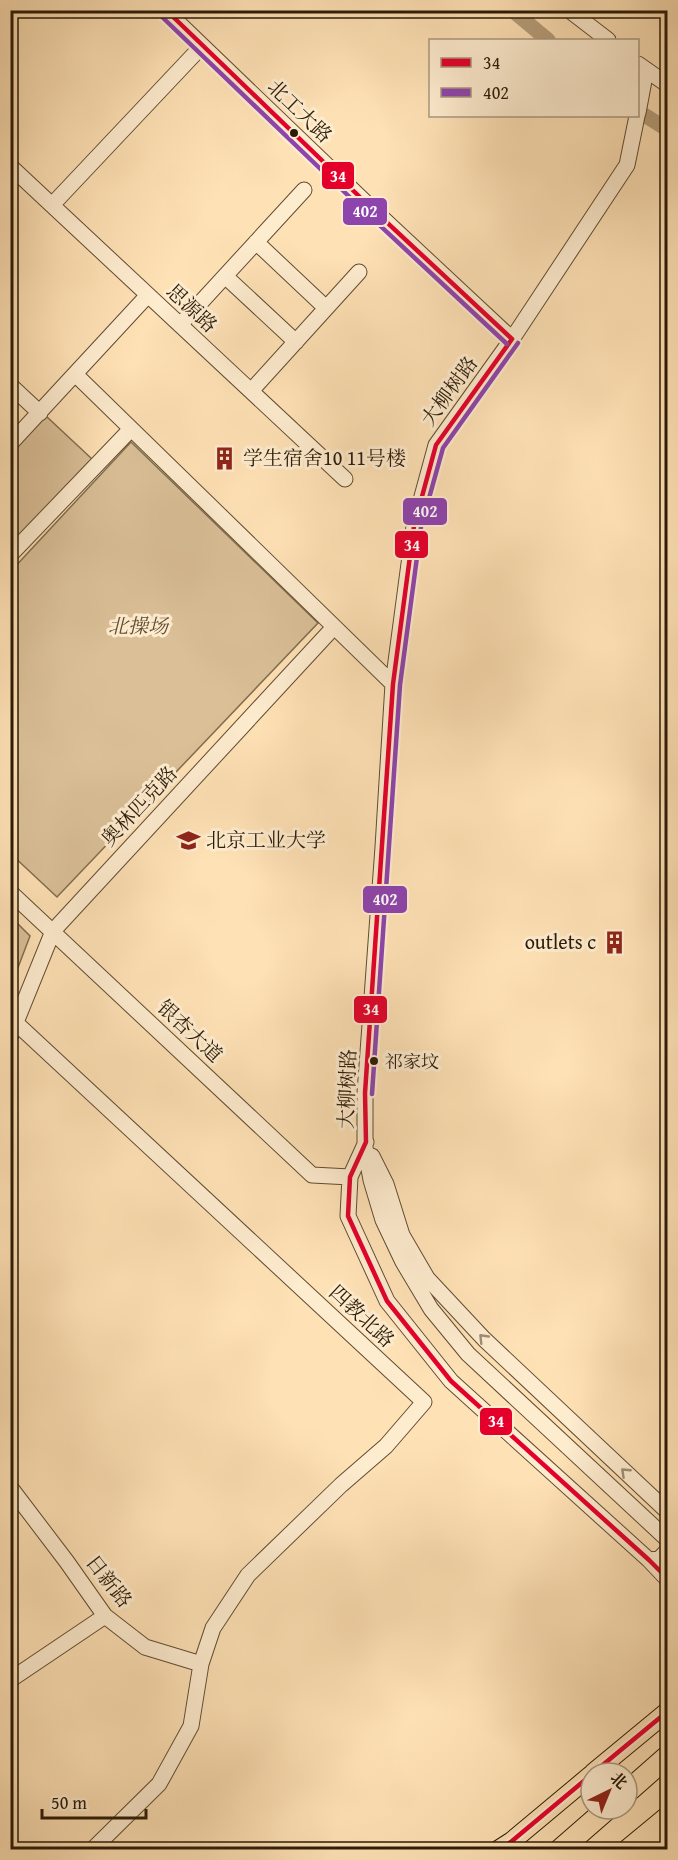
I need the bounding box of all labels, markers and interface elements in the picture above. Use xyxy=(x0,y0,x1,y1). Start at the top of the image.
legend xyxy=(429,39,639,117)
text: 34 xyxy=(483,49,500,76)
street label: 北工大路 xyxy=(262,72,339,149)
text: 402 xyxy=(483,79,509,106)
unlabelled marker xyxy=(288,127,300,139)
line badge: 34 xyxy=(321,161,355,190)
text: 34 xyxy=(330,164,346,188)
line badge: 402 xyxy=(342,197,388,226)
text: 402 xyxy=(353,199,377,223)
street label: 思源路 xyxy=(161,277,224,339)
street label: 大柳树路 xyxy=(413,350,484,432)
place label: 学生宿舍10 11号楼 xyxy=(243,443,406,472)
building icon: 学生宿舍10 11号楼 xyxy=(212,445,238,471)
line badge: 402 xyxy=(402,497,448,526)
text: 402 xyxy=(413,499,437,523)
line badge: 34 xyxy=(394,530,429,559)
text: 34 xyxy=(404,533,420,557)
park label: 北操场 xyxy=(108,611,170,640)
street label: 奥林匹克路 xyxy=(94,759,183,852)
place label: 北京工业大学 xyxy=(206,825,326,854)
school or university icon: 北京工业大学 xyxy=(175,827,201,853)
line badge: 402 xyxy=(362,885,408,914)
text: 402 xyxy=(373,887,397,911)
place label: outlets c xyxy=(525,927,596,956)
building icon: outlets c xyxy=(601,929,627,955)
street label: 银杏大道 xyxy=(151,993,229,1069)
line badge: 34 xyxy=(353,995,388,1024)
text: 34 xyxy=(363,997,379,1021)
place label: 祁家坟 xyxy=(385,1048,439,1075)
street label: 大柳树路 xyxy=(331,1049,362,1129)
marker: 祁家坟 xyxy=(368,1055,380,1067)
street label: 四教北路 xyxy=(323,1278,401,1354)
one-way arrow xyxy=(479,1335,490,1345)
line badge: 34 xyxy=(479,1407,513,1436)
text: 34 xyxy=(488,1409,504,1433)
one-way arrow xyxy=(621,1468,631,1479)
street label: 日新路 xyxy=(79,1548,139,1613)
north arrow xyxy=(579,1761,639,1821)
text: 北 xyxy=(605,1766,633,1794)
scale bar xyxy=(42,1782,146,1820)
text: 50 m xyxy=(51,1789,87,1816)

